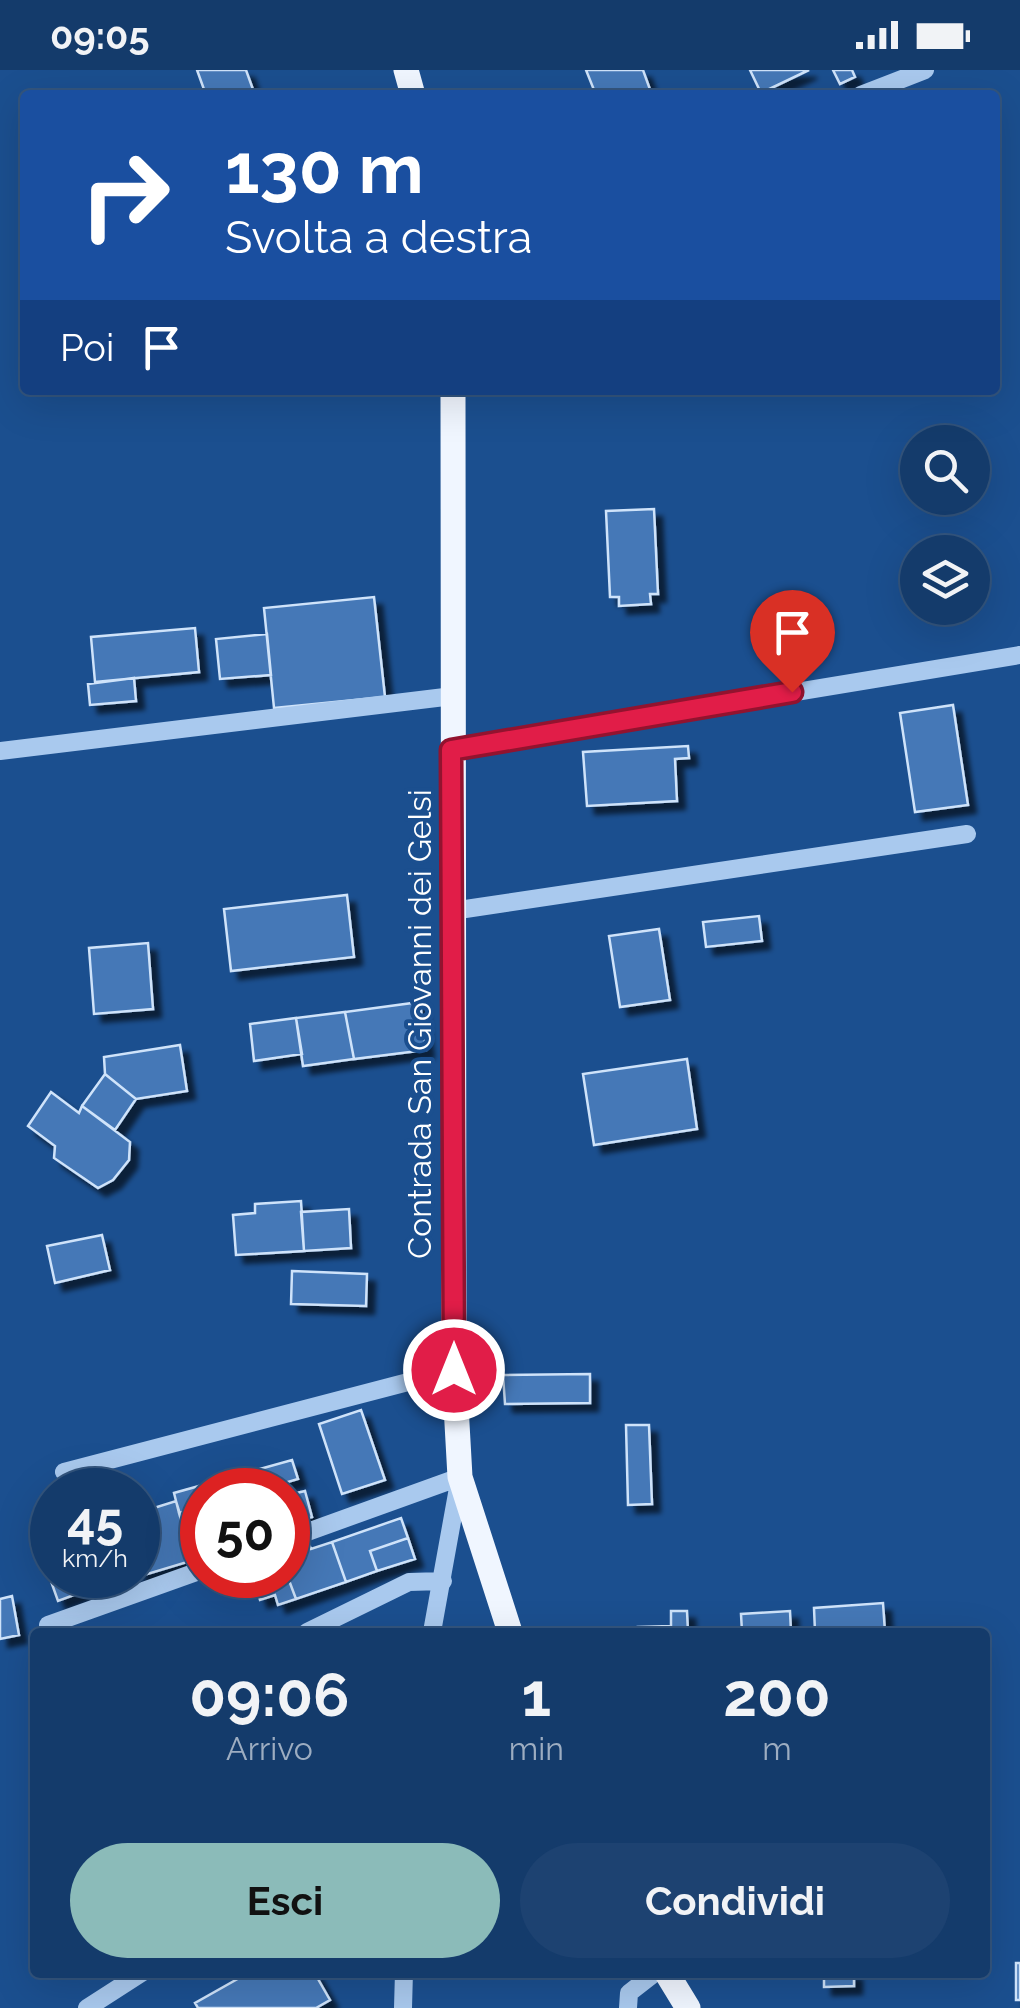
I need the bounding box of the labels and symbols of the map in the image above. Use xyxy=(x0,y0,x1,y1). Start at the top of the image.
pin xyxy=(750,590,835,693)
street label: Contrada San Giovanni dei Gelsi xyxy=(401,789,438,1259)
position arrow xyxy=(402,1318,506,1422)
speed limit sign: 50 xyxy=(180,1468,310,1598)

